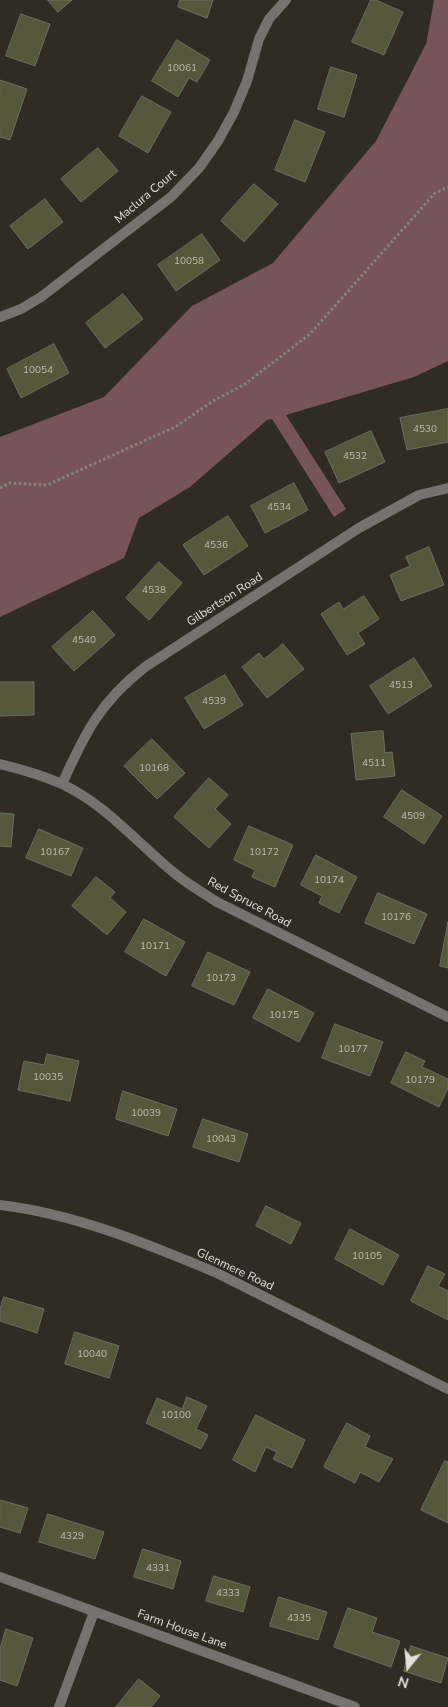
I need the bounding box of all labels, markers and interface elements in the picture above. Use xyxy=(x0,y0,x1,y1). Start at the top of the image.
house number: 10061 xyxy=(167,63,197,75)
street label: Maclura Court xyxy=(112,167,180,227)
house number: 10058 xyxy=(174,256,204,268)
house number: 10054 xyxy=(23,365,53,377)
house number: 4530 xyxy=(413,424,437,436)
house number: 4532 xyxy=(343,451,367,463)
house number: 4534 xyxy=(267,502,291,514)
house number: 4536 xyxy=(204,540,228,552)
street label: Gilbertson Road xyxy=(184,570,266,630)
house number: 4538 xyxy=(142,585,166,597)
house number: 4540 xyxy=(72,635,96,647)
house number: 4513 xyxy=(389,680,413,692)
house number: 4539 xyxy=(202,696,226,708)
house number: 4511 xyxy=(362,758,386,770)
house number: 10168 xyxy=(139,763,169,775)
house number: 4509 xyxy=(401,811,425,823)
house number: 10167 xyxy=(40,847,70,859)
house number: 10172 xyxy=(249,847,279,859)
street label: Red Spruce Road xyxy=(205,875,293,931)
house number: 10174 xyxy=(314,875,344,887)
house number: 10176 xyxy=(381,912,411,924)
house number: 10171 xyxy=(140,941,170,953)
house number: 10173 xyxy=(206,973,236,985)
house number: 10175 xyxy=(269,1010,299,1022)
house number: 10177 xyxy=(338,1044,368,1056)
house number: 10035 xyxy=(33,1072,63,1084)
house number: 10179 xyxy=(405,1075,435,1087)
house number: 10039 xyxy=(131,1108,161,1120)
house number: 10043 xyxy=(206,1134,236,1146)
street label: Glenmere Road xyxy=(194,1246,276,1294)
house number: 10105 xyxy=(352,1251,382,1263)
house number: 10040 xyxy=(77,1349,107,1361)
house number: 10100 xyxy=(161,1410,191,1422)
house number: 4329 xyxy=(60,1531,84,1543)
house number: 4331 xyxy=(146,1563,170,1575)
house number: 4333 xyxy=(216,1588,240,1600)
street label: Farm House Lane xyxy=(135,1607,229,1653)
house number: 4335 xyxy=(287,1613,311,1625)
north arrow xyxy=(383,1642,433,1692)
text: N xyxy=(396,1671,411,1692)

